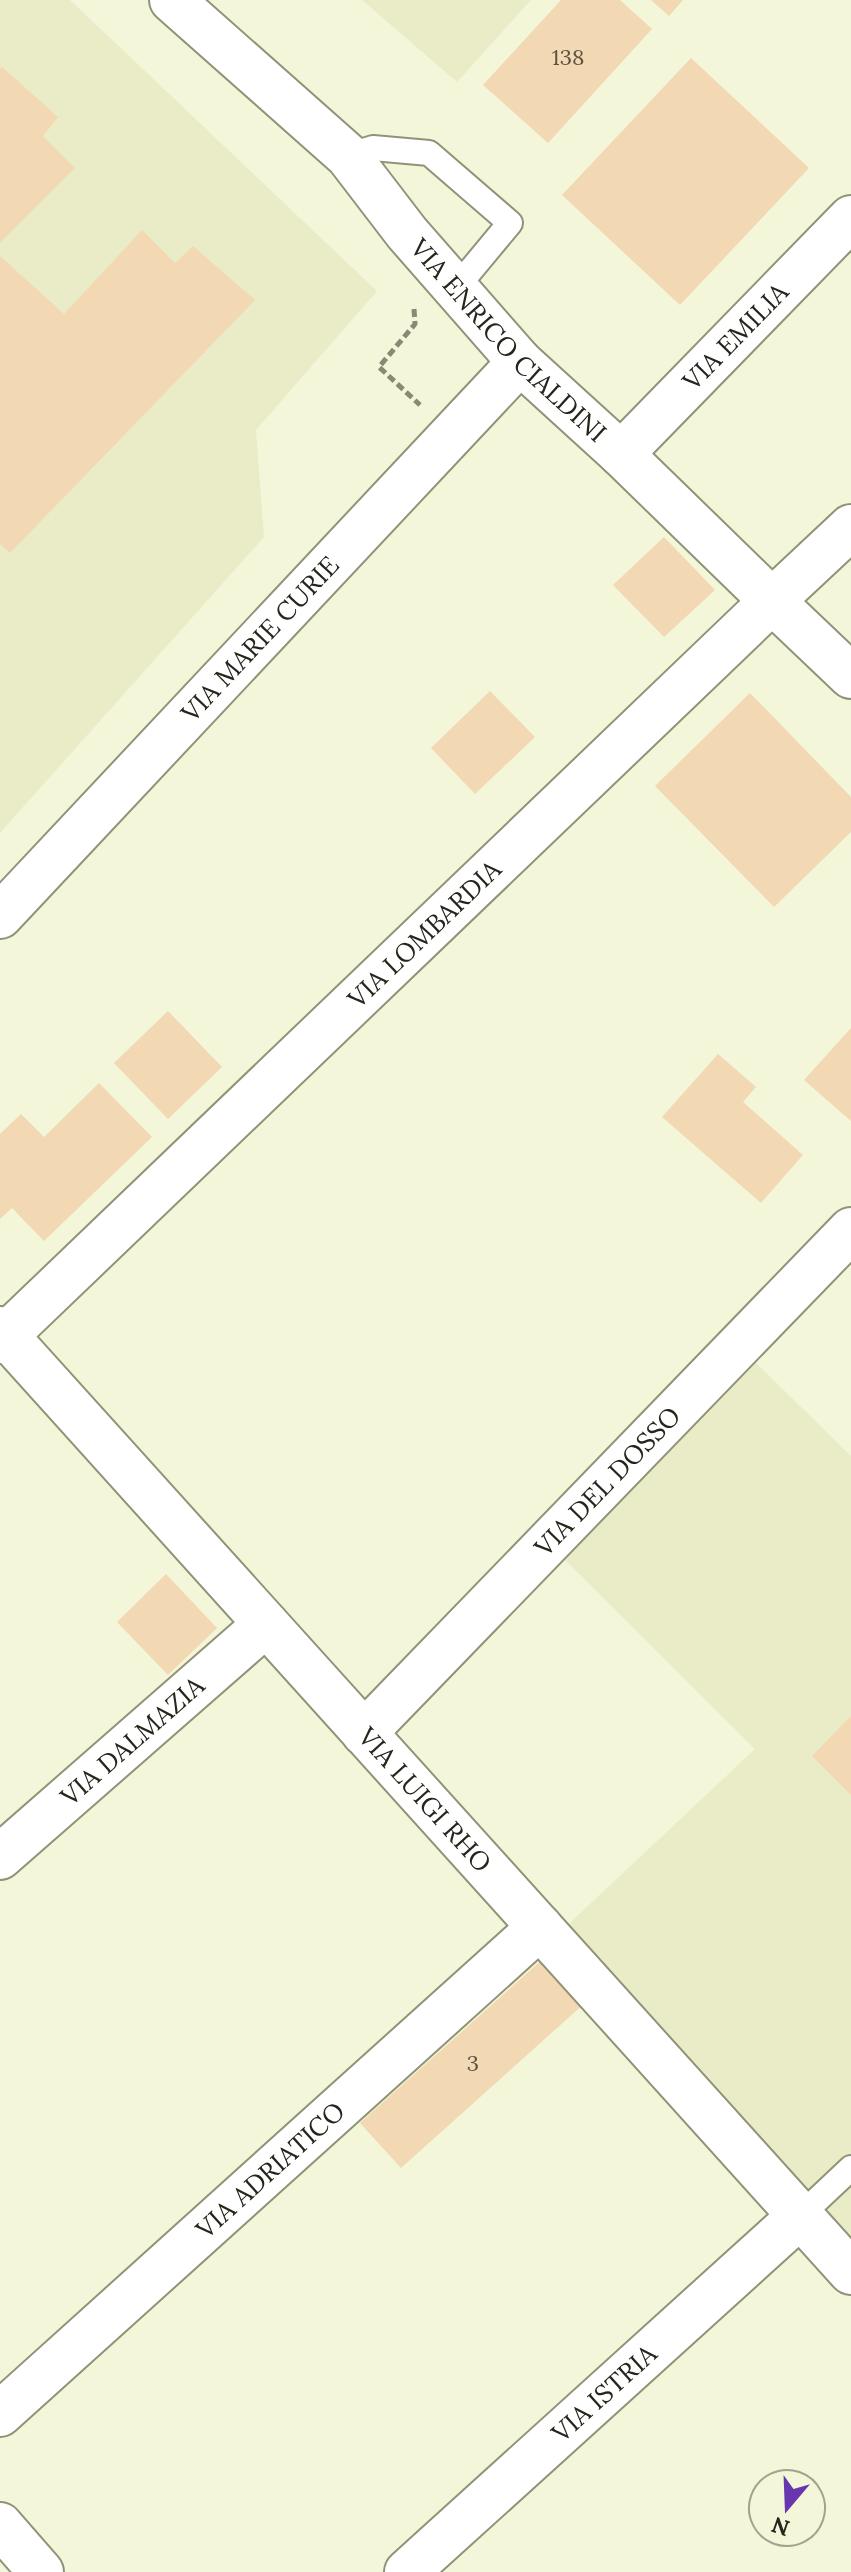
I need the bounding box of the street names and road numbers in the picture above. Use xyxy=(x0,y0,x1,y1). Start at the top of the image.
street label: VIA ENRICO CIALDINI xyxy=(403,231,614,449)
street label: VIA EMILIA xyxy=(675,275,795,398)
street label: VIA MARIE CURIE xyxy=(173,549,346,729)
street label: VIA LOMBARDIA xyxy=(340,852,508,1016)
street label: VIA DEL DOSSO xyxy=(526,1399,687,1564)
street label: VIA DALMAZIA xyxy=(53,1668,211,1813)
street label: VIA LUIGI RHO xyxy=(351,1719,499,1879)
street label: VIA ADRIATICO xyxy=(188,2094,351,2246)
street label: VIA ISTRIA xyxy=(544,2337,664,2450)

